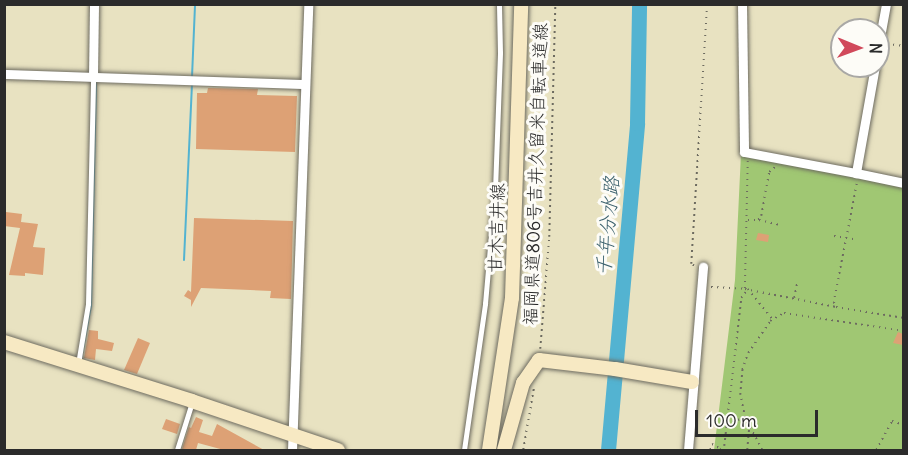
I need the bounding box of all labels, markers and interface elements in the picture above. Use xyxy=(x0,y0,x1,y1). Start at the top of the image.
north arrow xyxy=(830,18,890,78)
street label: 福岡県道806号吉井久留米自転車道線 xyxy=(520,22,552,326)
text: N xyxy=(866,43,886,54)
water label: 千年分水路 xyxy=(591,175,623,277)
street label: 甘木吉井線 xyxy=(485,183,509,273)
scale bar xyxy=(698,398,821,436)
text: 100 m xyxy=(706,409,757,432)

